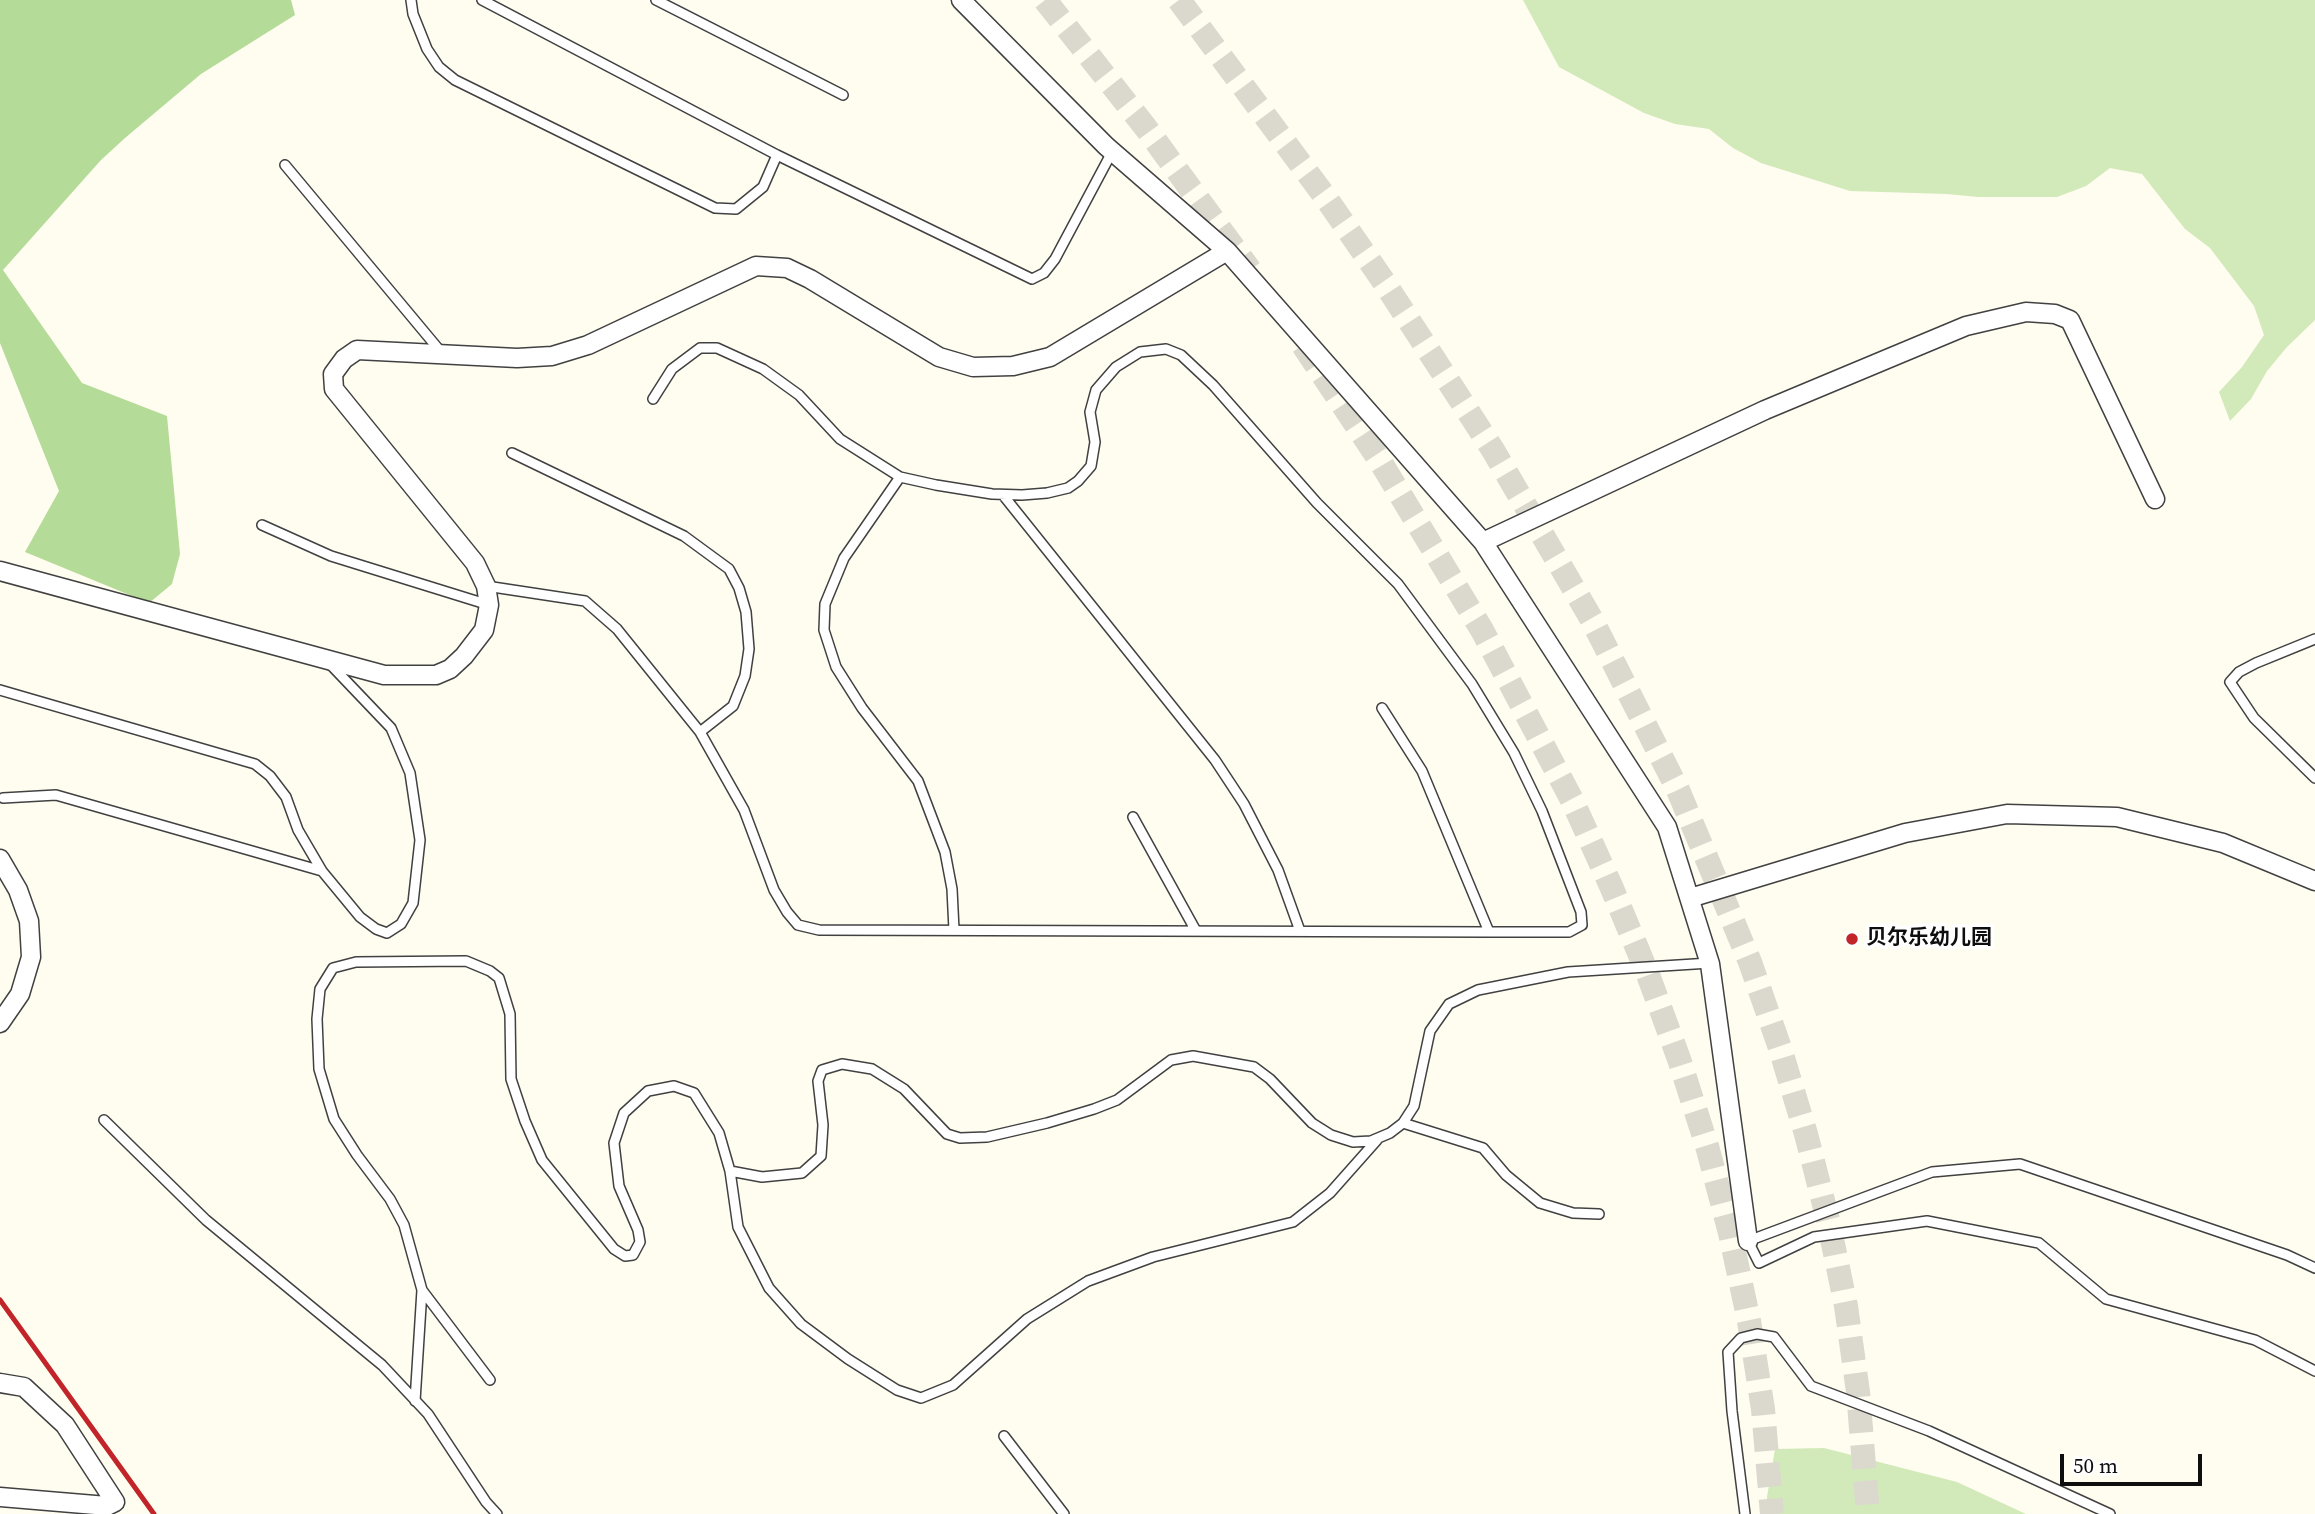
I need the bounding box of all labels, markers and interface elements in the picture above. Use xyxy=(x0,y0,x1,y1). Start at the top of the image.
place label: 贝尔乐幼儿园 xyxy=(1866,926,1992,952)
marker: 贝尔乐幼儿园 xyxy=(1844,931,1860,947)
scale bar xyxy=(2063,1440,2205,1484)
text: 50 m xyxy=(2073,1451,2118,1480)

